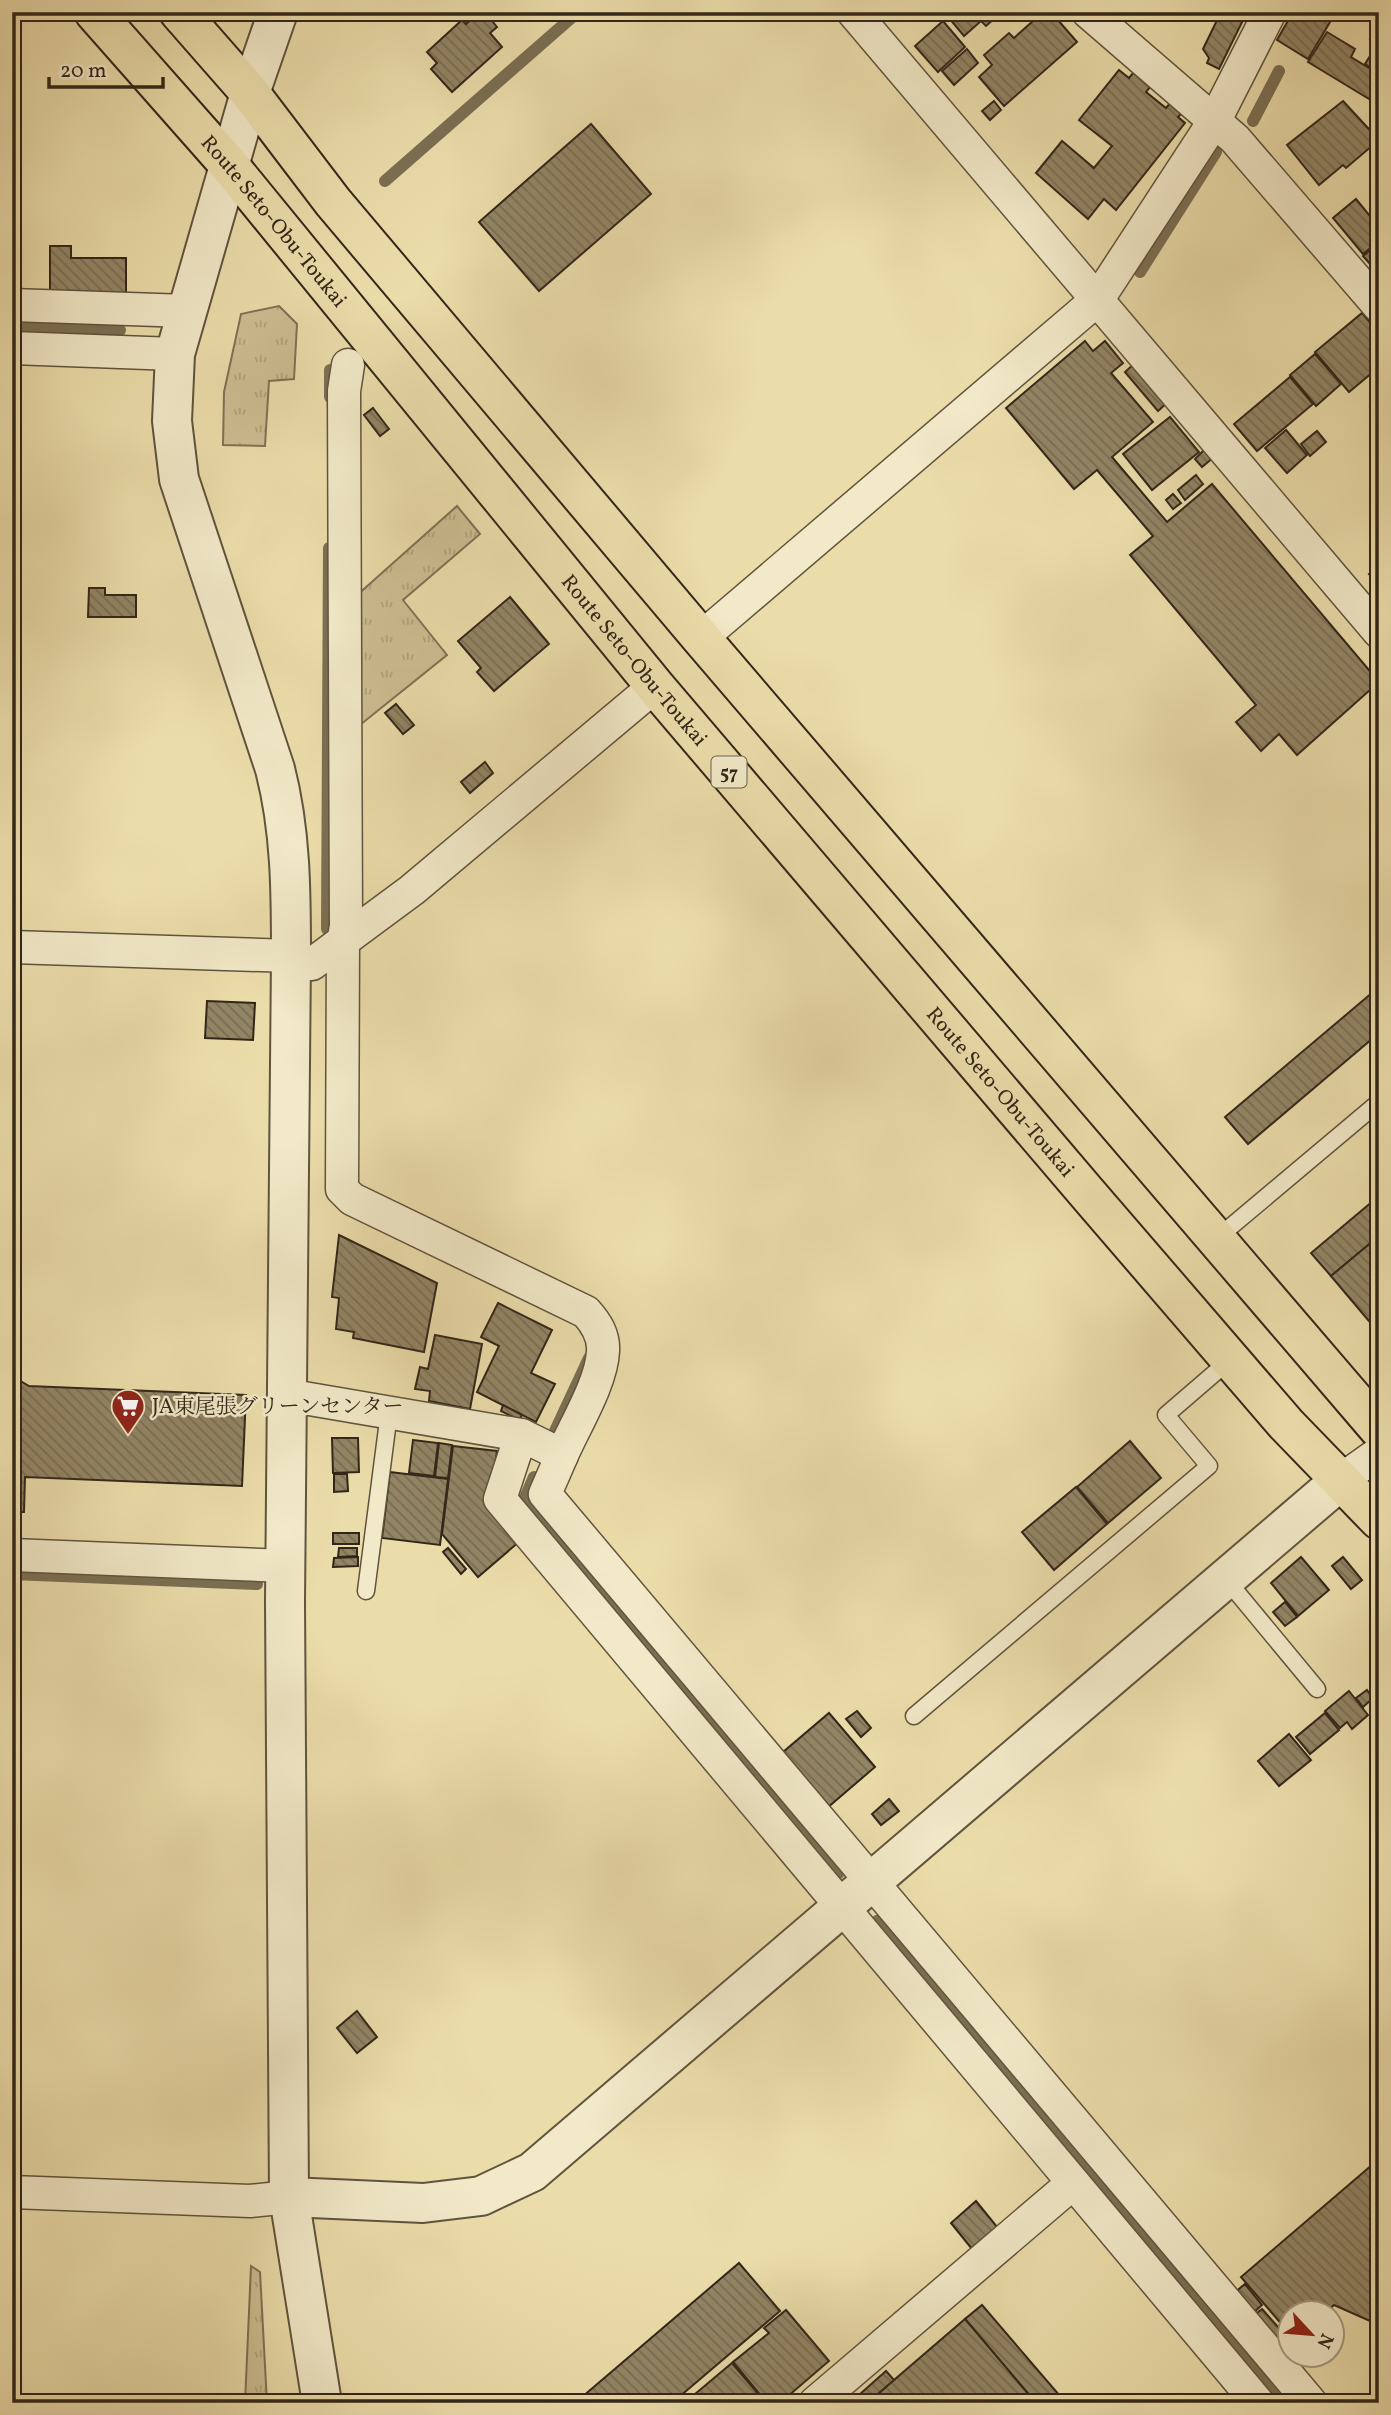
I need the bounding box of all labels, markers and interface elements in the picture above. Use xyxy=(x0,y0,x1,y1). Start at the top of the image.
scale bar xyxy=(49,46,163,90)
text: 20 m xyxy=(60,57,106,86)
street label: Route Seto-Obu-Toukai xyxy=(193,130,353,314)
street label: Route Seto-Obu-Toukai xyxy=(554,569,713,753)
road number: 57 xyxy=(712,757,746,788)
street label: Route Seto-Obu-Toukai xyxy=(919,1001,1080,1184)
supermarket icon: JA東尾張グリーンセンター xyxy=(109,1387,147,1436)
place label: JA東尾張グリーンセンター xyxy=(152,1393,403,1422)
north arrow xyxy=(1276,2300,1346,2370)
text: N xyxy=(1310,2329,1339,2353)

